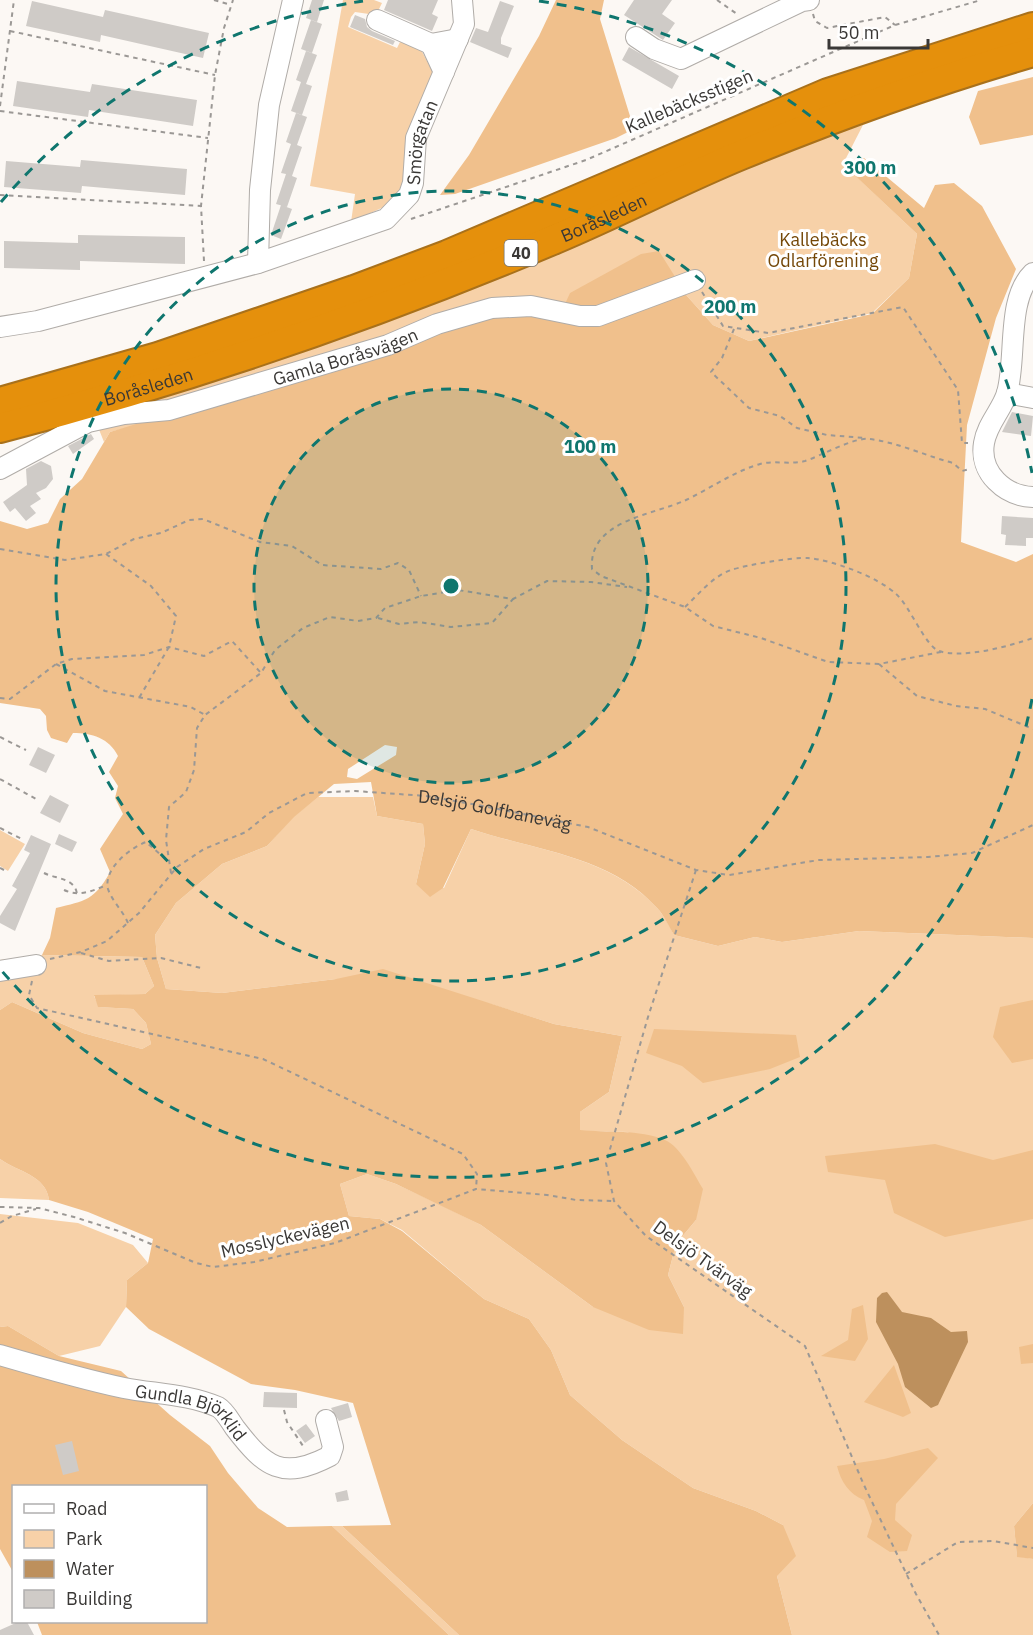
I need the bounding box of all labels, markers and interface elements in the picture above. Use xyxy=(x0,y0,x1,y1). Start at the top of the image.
scale bar xyxy=(829,12,928,50)
text: 50 m xyxy=(838,21,880,44)
street label: Kallebäcksstigen xyxy=(622,64,756,138)
street label: Smörgatan xyxy=(401,96,442,186)
text: 300 m xyxy=(844,156,896,179)
street label: Boråsleden xyxy=(557,188,650,247)
park label: Kallebäcks Odlarförening xyxy=(767,228,879,272)
road number: 40 xyxy=(504,240,538,266)
text: 200 m xyxy=(704,295,756,318)
street label: Gamla Boråsvägen xyxy=(270,322,421,390)
street label: Boråsleden xyxy=(101,362,196,410)
text: 100 m xyxy=(564,435,616,458)
centre of rings xyxy=(441,576,461,596)
street label: Delsjö Golfbaneväg xyxy=(417,784,574,835)
street label: Mosslyckevägen xyxy=(218,1211,352,1263)
street label: Delsjö Tvärväg xyxy=(649,1215,757,1303)
street label: Gundla Björklid xyxy=(134,1379,252,1445)
legend xyxy=(12,1485,207,1623)
text: Road xyxy=(66,1497,107,1520)
text: Park xyxy=(66,1527,103,1550)
text: Water xyxy=(66,1557,115,1580)
text: Building xyxy=(66,1587,133,1610)

